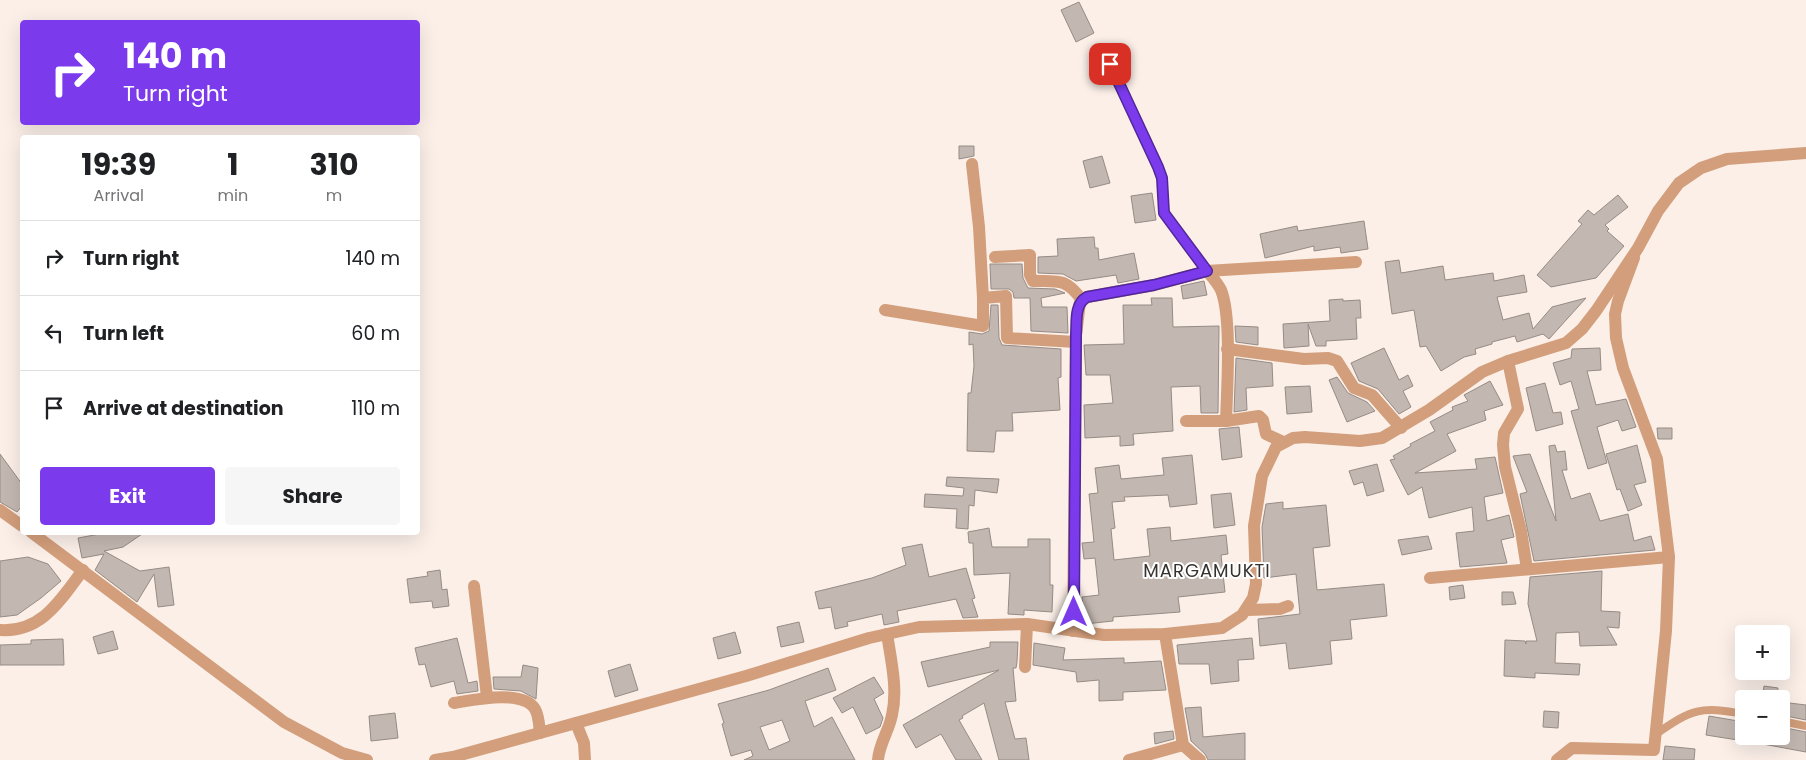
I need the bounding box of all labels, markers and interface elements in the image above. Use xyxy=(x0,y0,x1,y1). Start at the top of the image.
text: 140 m xyxy=(123,31,227,80)
icon: right xyxy=(40,40,105,105)
pin xyxy=(1089,43,1131,85)
icon: arrive xyxy=(1096,50,1124,78)
text: Turn right xyxy=(123,78,228,109)
text: 19:39 xyxy=(81,143,156,186)
text: 1 xyxy=(227,143,239,186)
text: 310 xyxy=(310,143,359,186)
text: Arrival xyxy=(94,184,144,207)
text: min xyxy=(218,184,248,207)
text: m xyxy=(326,184,342,207)
icon: right xyxy=(40,244,68,272)
text: Turn right xyxy=(83,245,179,272)
text: 140 m xyxy=(345,245,400,272)
icon: left xyxy=(40,319,68,347)
text: Turn left xyxy=(83,320,164,347)
text: 60 m xyxy=(351,320,400,347)
icon: arrive xyxy=(40,394,68,422)
text: Arrive at destination xyxy=(83,395,284,422)
text: 110 m xyxy=(351,395,400,422)
button: Exit xyxy=(40,467,215,525)
button: Share xyxy=(225,467,400,525)
district label: MARGAMUKTI xyxy=(1143,558,1271,583)
position arrow xyxy=(1047,585,1099,637)
map controls xyxy=(1735,625,1790,745)
button: + xyxy=(1735,625,1790,680)
button: − xyxy=(1735,690,1790,745)

